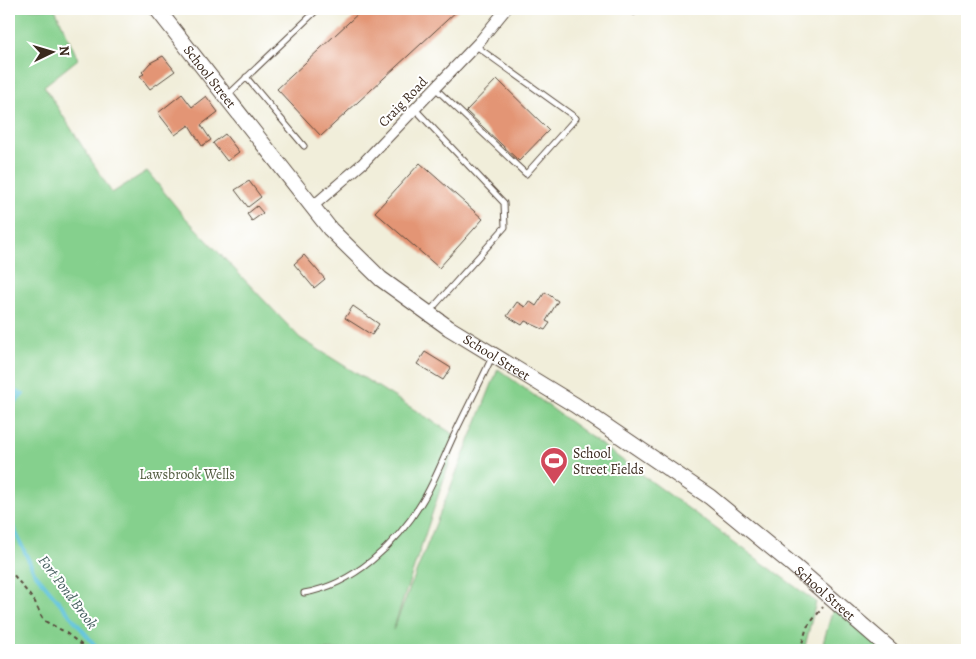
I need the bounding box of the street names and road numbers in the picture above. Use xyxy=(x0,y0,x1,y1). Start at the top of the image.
street label: School Street xyxy=(179,41,241,112)
street label: Craig Road xyxy=(374,72,432,131)
street label: School Street xyxy=(460,329,534,385)
street label: School Street xyxy=(790,561,860,625)

